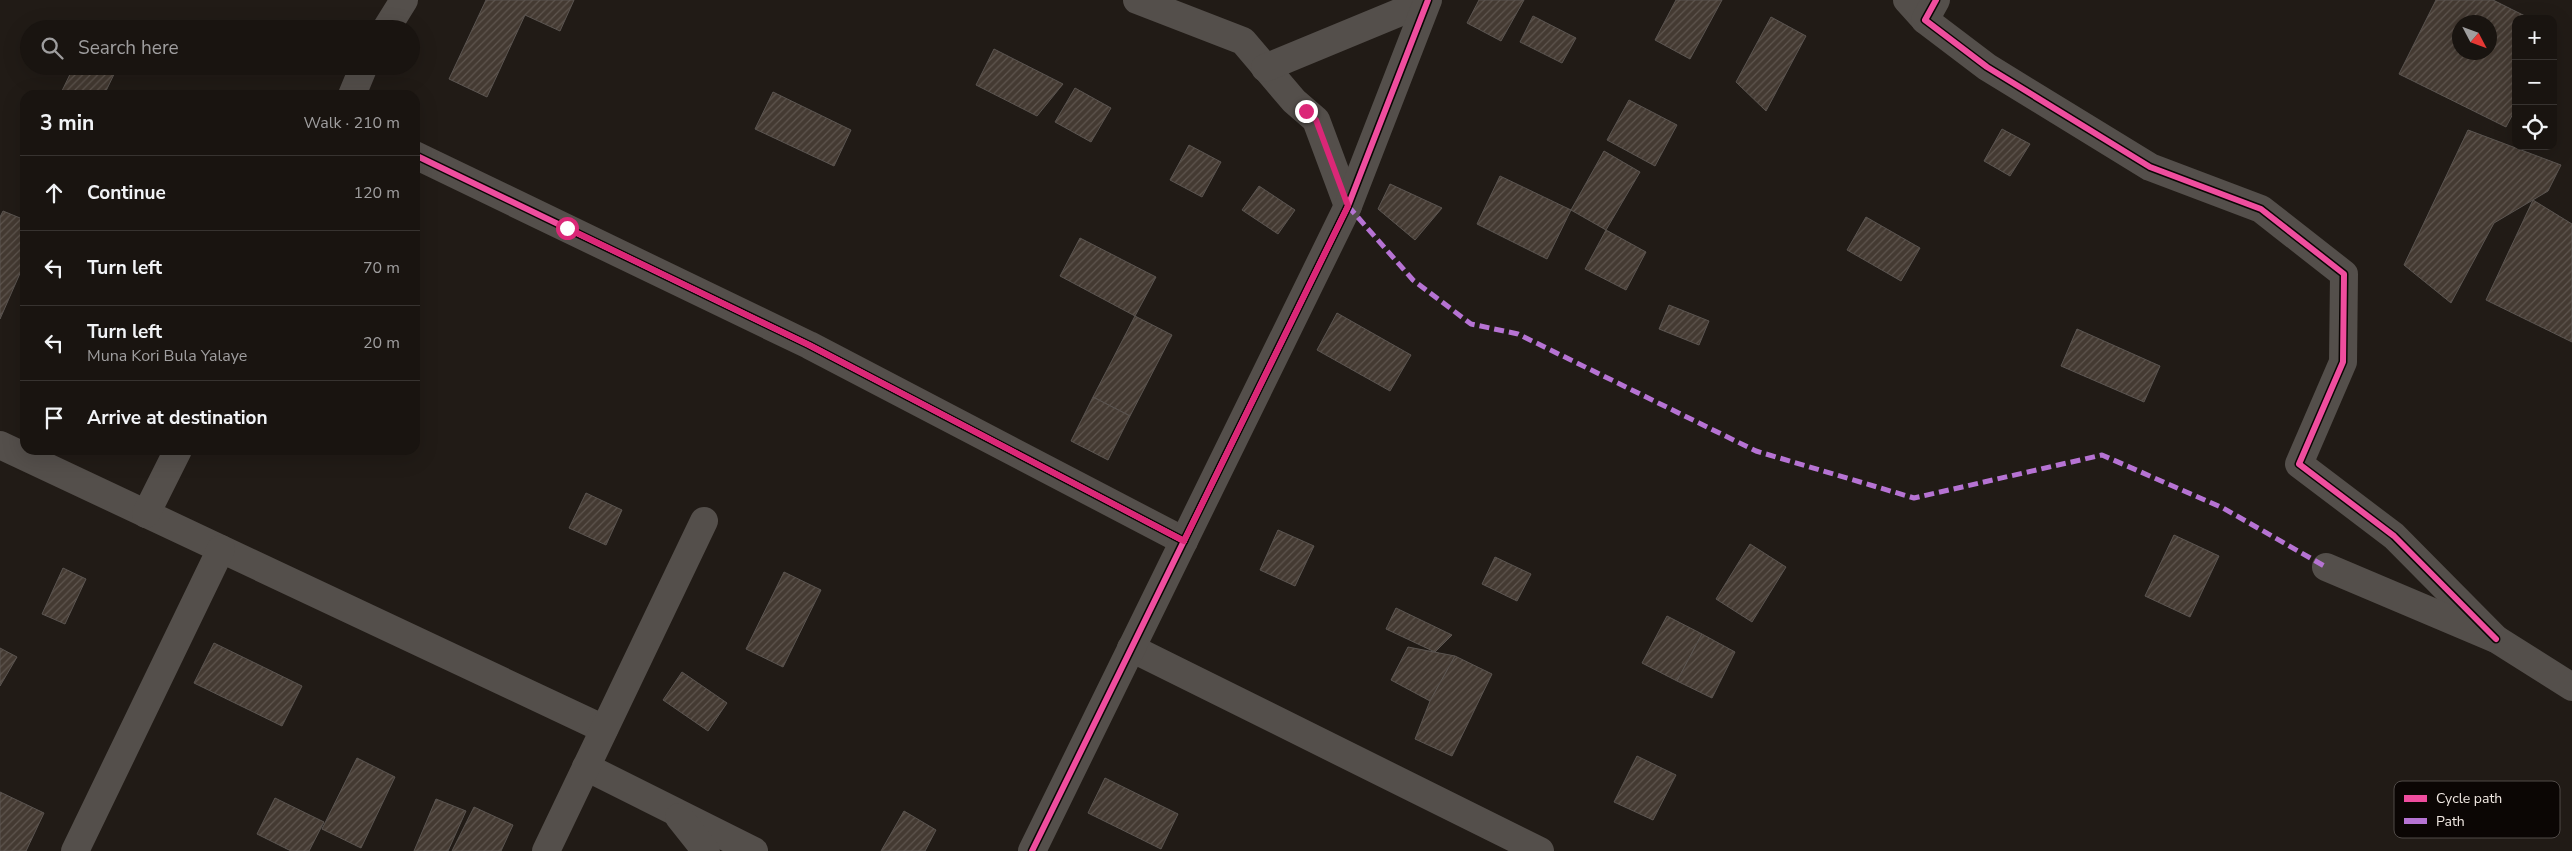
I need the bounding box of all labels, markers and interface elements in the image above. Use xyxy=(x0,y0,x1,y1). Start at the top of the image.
north arrow xyxy=(2452,15,2497,60)
map controls xyxy=(2512,15,2557,150)
button: + xyxy=(2512,15,2557,60)
search box xyxy=(20,20,420,75)
icon: search xyxy=(38,34,66,62)
text: Search here xyxy=(78,35,179,61)
button: − xyxy=(2512,60,2557,105)
route end xyxy=(1295,100,1318,123)
button: locate xyxy=(2512,105,2557,150)
text: 3 min xyxy=(40,109,94,137)
text: Walk · 210 m xyxy=(304,112,400,134)
icon: ahead xyxy=(40,179,68,207)
text: Continue xyxy=(87,180,166,206)
text: 120 m xyxy=(353,182,400,204)
route start xyxy=(556,217,579,240)
icon: left xyxy=(40,254,68,282)
text: Turn left xyxy=(87,255,162,281)
text: 70 m xyxy=(363,257,400,279)
text: Turn left xyxy=(87,319,162,345)
icon: left xyxy=(40,329,68,357)
text: 20 m xyxy=(363,332,400,354)
text: Muna Kori Bula Yalaye xyxy=(87,345,247,367)
icon: arrive xyxy=(40,404,68,432)
text: Arrive at destination xyxy=(87,405,268,431)
legend xyxy=(2394,781,2560,838)
text: Cycle path xyxy=(2436,789,2502,808)
text: Path xyxy=(2436,812,2465,831)

